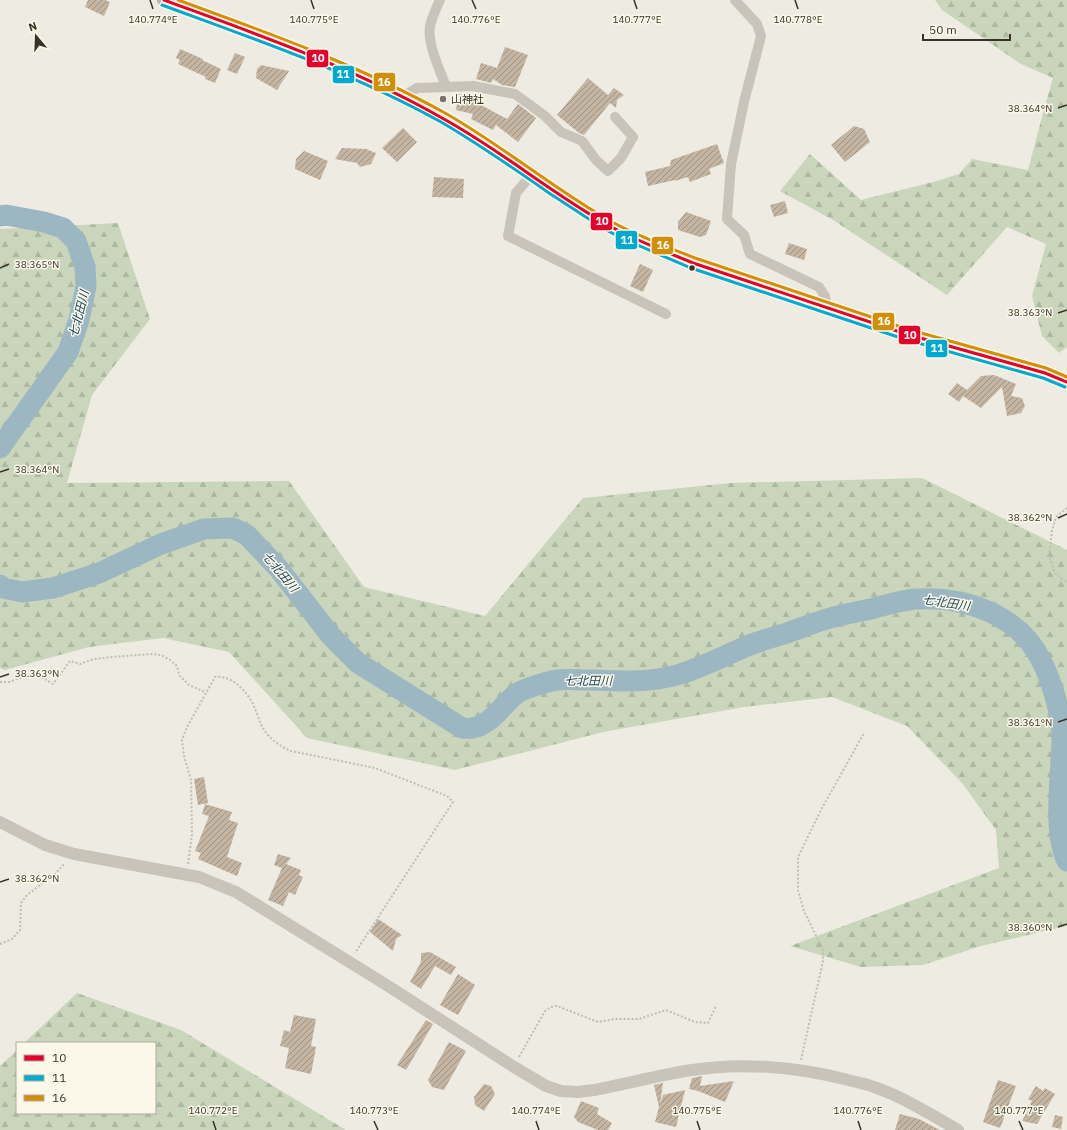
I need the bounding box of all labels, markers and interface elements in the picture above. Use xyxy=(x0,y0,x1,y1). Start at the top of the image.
text: 140.774°E xyxy=(128,13,178,26)
text: 140.775°E xyxy=(289,13,339,26)
text: 140.776°E xyxy=(451,13,501,26)
text: 140.777°E xyxy=(612,13,662,26)
text: 140.778°E xyxy=(773,13,823,26)
north arrow xyxy=(16,16,56,56)
scale bar xyxy=(923,16,1010,42)
text: N xyxy=(27,19,39,34)
text: 50 m xyxy=(929,22,957,37)
line badge: 10 xyxy=(306,49,329,68)
text: 10 xyxy=(311,51,325,65)
line badge: 11 xyxy=(332,65,355,84)
text: 11 xyxy=(336,67,350,81)
line badge: 16 xyxy=(373,72,396,92)
text: 16 xyxy=(377,75,391,89)
place label: 山神社 xyxy=(451,92,484,106)
marker: 山神社 xyxy=(438,94,448,104)
text: 38.364°N xyxy=(1008,102,1052,115)
line badge: 10 xyxy=(590,212,613,231)
text: 10 xyxy=(595,214,609,228)
line badge: 11 xyxy=(615,230,638,250)
text: 11 xyxy=(620,233,634,247)
line badge: 16 xyxy=(651,236,674,255)
text: 16 xyxy=(656,238,670,252)
text: 38.365°N xyxy=(15,258,59,271)
unlabelled marker xyxy=(687,263,697,273)
water label: 七北田川 xyxy=(65,287,92,339)
text: 38.363°N xyxy=(1008,306,1052,319)
line badge: 16 xyxy=(872,312,895,331)
text: 16 xyxy=(877,314,891,328)
line badge: 10 xyxy=(898,325,921,345)
text: 10 xyxy=(903,328,917,342)
line badge: 11 xyxy=(925,339,948,358)
text: 11 xyxy=(930,341,944,355)
text: 38.364°N xyxy=(15,463,59,476)
text: 38.362°N xyxy=(1008,511,1052,524)
water label: 七北田川 xyxy=(259,548,303,596)
water label: 七北田川 xyxy=(921,592,973,614)
text: 38.363°N xyxy=(15,667,59,680)
water label: 七北田川 xyxy=(564,673,614,688)
text: 38.361°N xyxy=(1008,716,1052,729)
text: 38.362°N xyxy=(15,872,59,885)
text: 38.360°N xyxy=(1008,921,1052,934)
legend xyxy=(16,1042,156,1114)
text: 10 xyxy=(52,1050,66,1065)
text: 11 xyxy=(52,1070,66,1085)
text: 16 xyxy=(52,1090,66,1105)
text: 140.772°E xyxy=(188,1104,238,1117)
text: 140.773°E xyxy=(349,1104,399,1117)
text: 140.774°E xyxy=(511,1104,561,1117)
text: 140.775°E xyxy=(672,1104,722,1117)
text: 140.776°E xyxy=(833,1104,883,1117)
text: 140.777°E xyxy=(994,1104,1044,1117)

